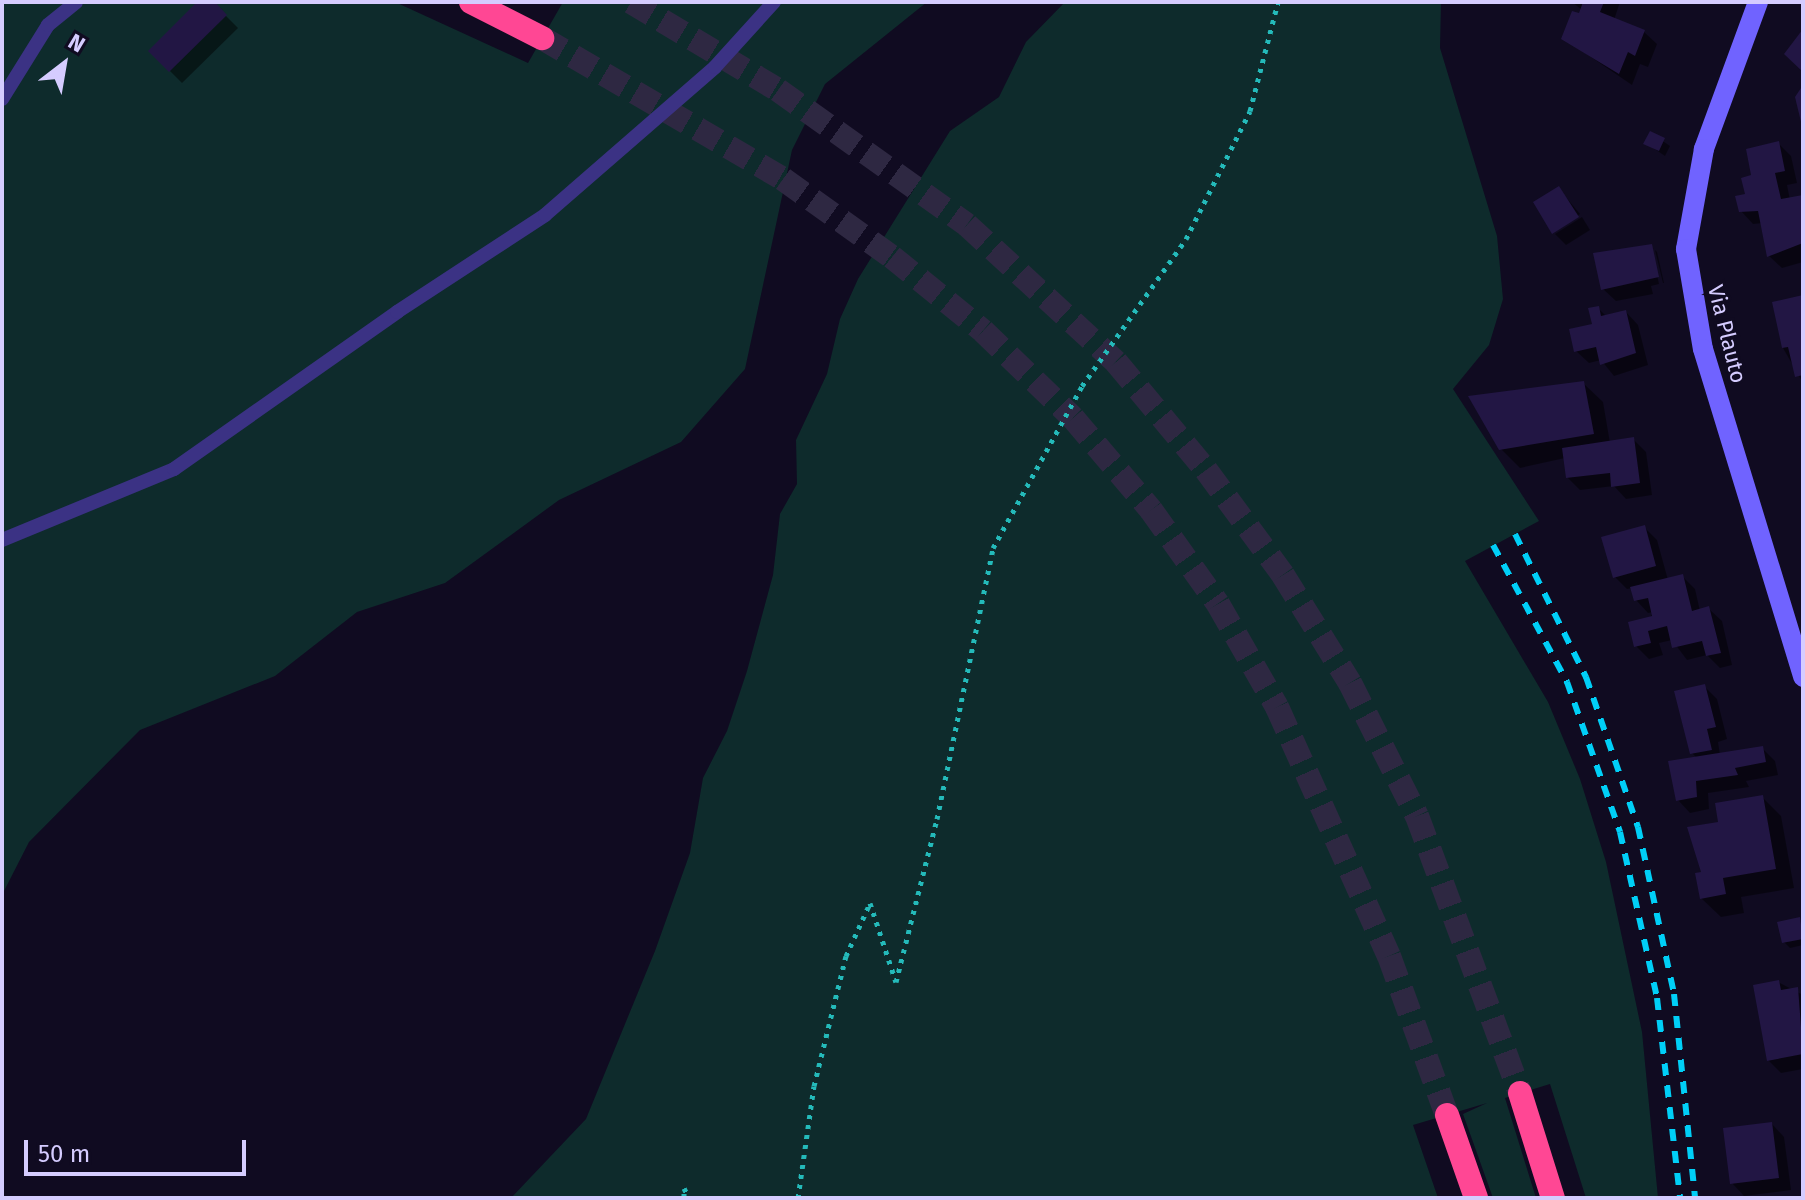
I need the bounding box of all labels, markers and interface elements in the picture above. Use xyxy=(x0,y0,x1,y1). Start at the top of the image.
north arrow xyxy=(24,24,104,104)
text: N xyxy=(63,28,90,58)
street label: Via Plauto xyxy=(1702,282,1752,386)
scale bar xyxy=(28,1124,250,1174)
text: 50 m xyxy=(38,1140,90,1168)

